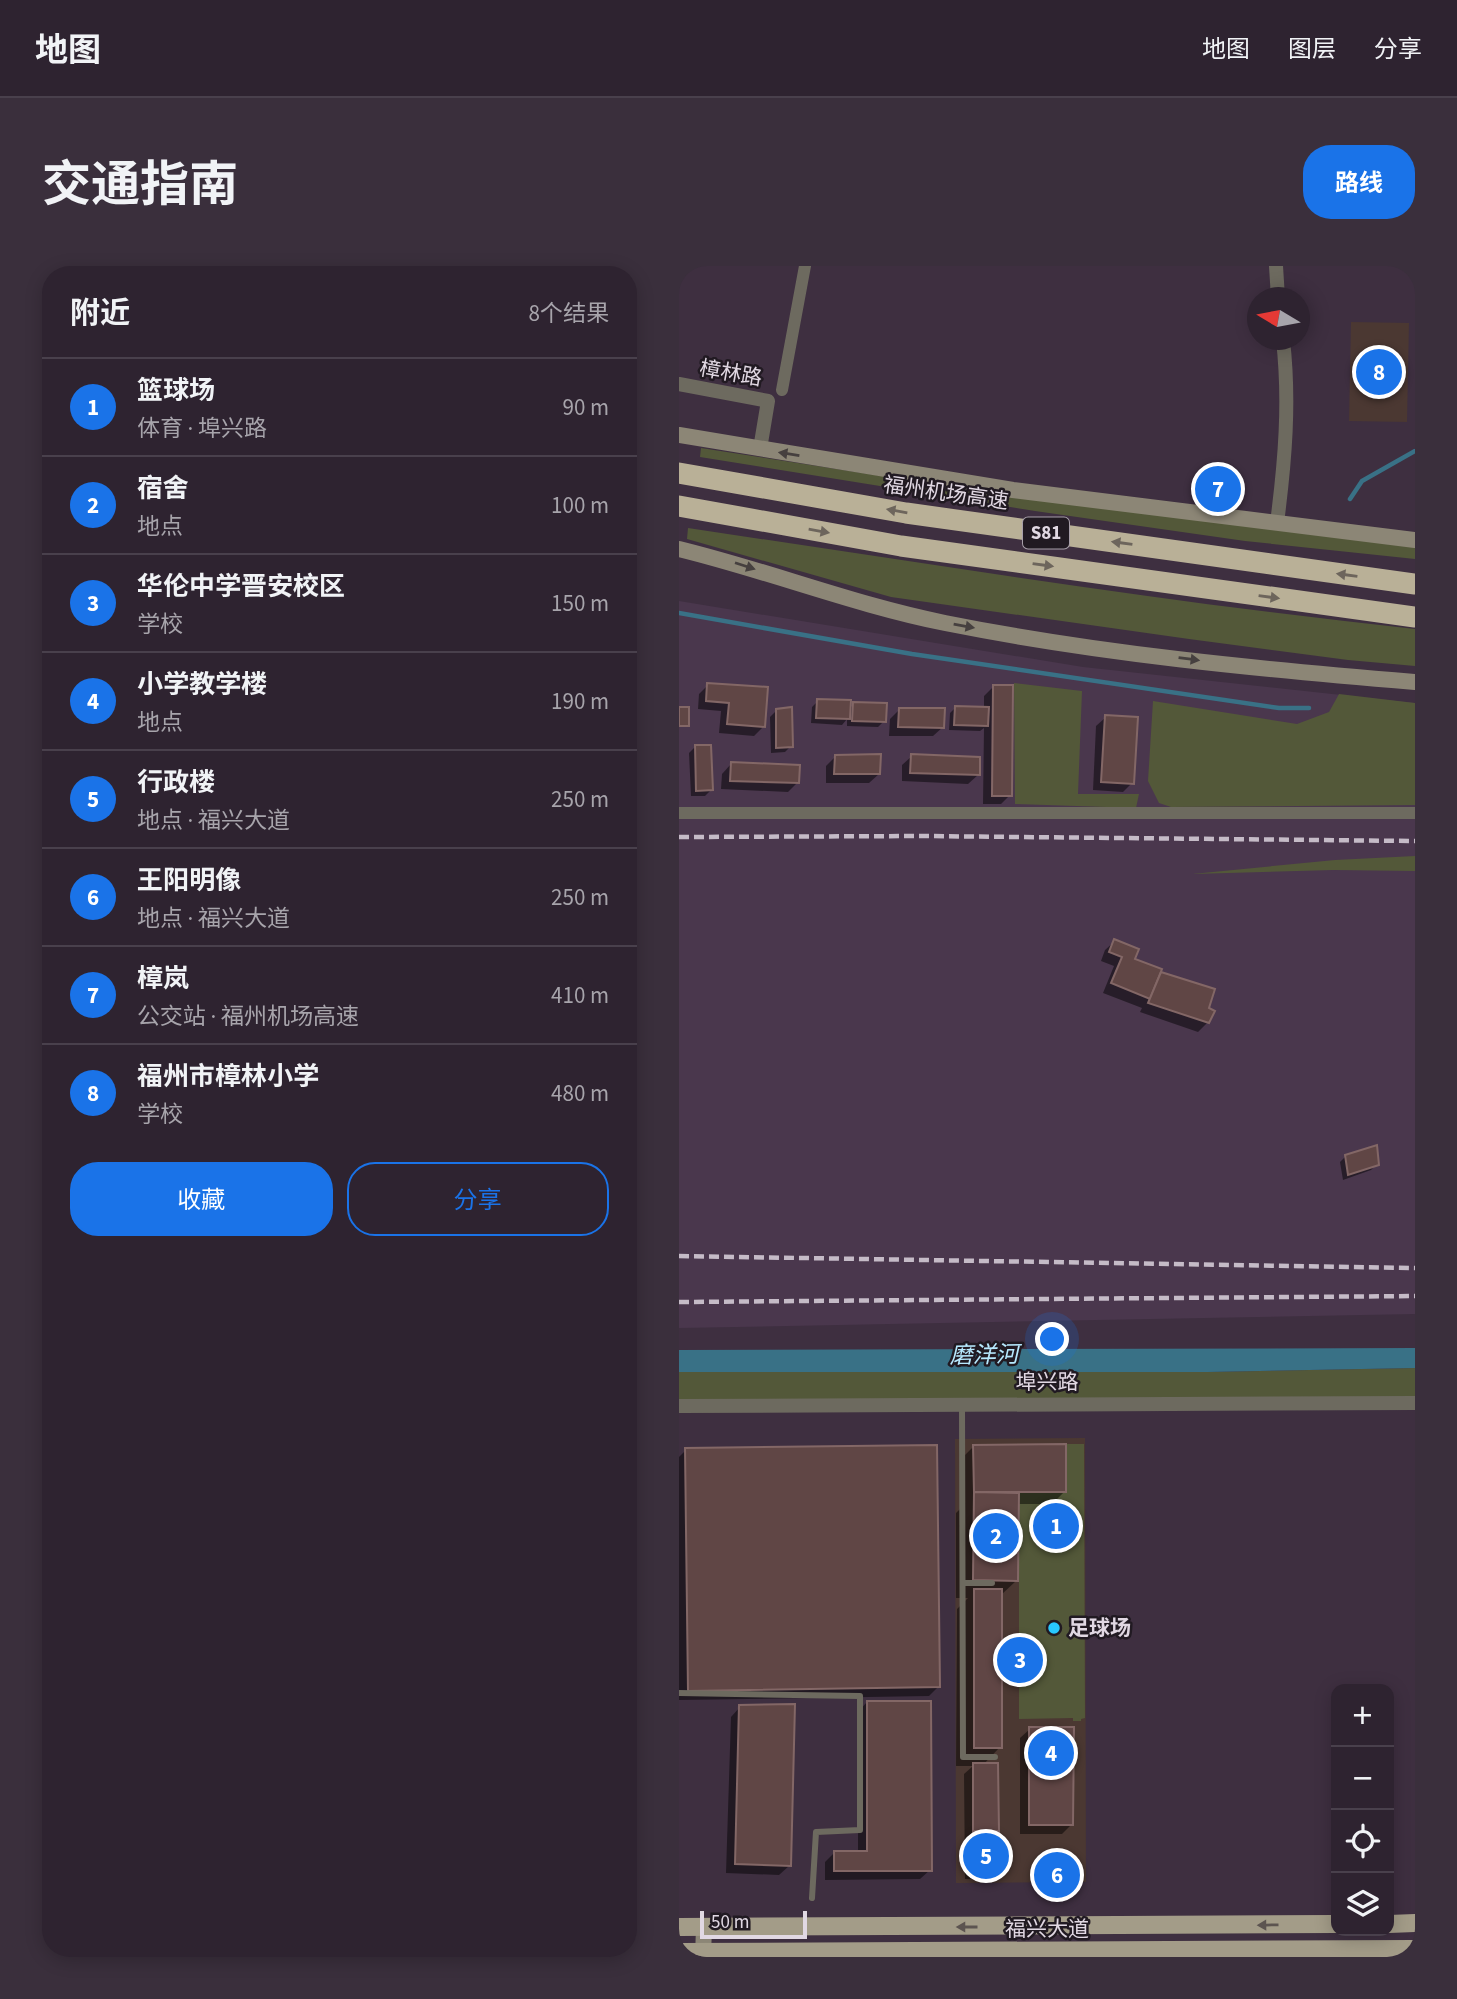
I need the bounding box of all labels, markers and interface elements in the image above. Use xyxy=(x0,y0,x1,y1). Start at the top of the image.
text: 地图 xyxy=(35,27,101,74)
text: 地图 xyxy=(1202,32,1250,67)
text: 图层 xyxy=(1288,32,1336,67)
text: 分享 xyxy=(1374,32,1422,67)
button: 路线 xyxy=(1303,145,1415,219)
text: 交通指南 xyxy=(42,151,238,221)
north arrow xyxy=(1247,287,1310,350)
text: 附近 xyxy=(70,292,130,335)
text: 8个结果 xyxy=(529,297,609,330)
pin: 8 xyxy=(1356,346,1402,398)
street label: 樟林路 xyxy=(697,353,765,393)
text: 篮球场 xyxy=(137,372,215,409)
text: 1 xyxy=(87,391,99,424)
text: 90 m xyxy=(562,391,609,424)
text: 体育 · 埠兴路 xyxy=(137,412,267,445)
one-way arrow xyxy=(778,448,800,459)
pin: 7 xyxy=(1195,463,1241,515)
street label: 福州机场高速 xyxy=(882,469,1010,517)
text: 宿舍 xyxy=(137,470,189,507)
text: 2 xyxy=(87,489,99,522)
text: 100 m xyxy=(551,489,609,522)
one-way arrow xyxy=(886,505,908,516)
text: 地点 xyxy=(137,510,183,543)
road number: S81 xyxy=(1023,518,1069,548)
one-way arrow xyxy=(808,526,830,537)
one-way arrow xyxy=(1111,537,1133,548)
one-way arrow xyxy=(1033,560,1055,571)
one-way arrow xyxy=(735,561,756,572)
text: 华伦中学晋安校区 xyxy=(137,568,345,605)
one-way arrow xyxy=(1336,569,1358,580)
text: 3 xyxy=(87,587,99,620)
text: 150 m xyxy=(551,587,609,620)
one-way arrow xyxy=(1258,592,1280,603)
text: 学校 xyxy=(137,608,183,641)
one-way arrow xyxy=(953,621,975,632)
one-way arrow xyxy=(1178,654,1200,665)
text: 小学教学楼 xyxy=(137,666,267,703)
text: 4 xyxy=(87,685,99,718)
text: 190 m xyxy=(551,685,609,718)
text: 地点 xyxy=(137,706,183,739)
text: 行政楼 xyxy=(137,764,215,801)
text: 5 xyxy=(87,783,99,816)
text: 250 m xyxy=(551,783,609,816)
text: 地点 · 福兴大道 xyxy=(137,804,290,837)
text: 王阳明像 xyxy=(137,862,241,899)
text: 6 xyxy=(87,881,99,914)
text: 250 m xyxy=(551,881,609,914)
text: 地点 · 福兴大道 xyxy=(137,902,290,935)
text: 樟岚 xyxy=(137,960,189,997)
text: 7 xyxy=(87,979,99,1012)
text: 410 m xyxy=(551,979,609,1012)
text: 公交站 · 福州机场高速 xyxy=(137,1000,359,1033)
text: 福州市樟林小学 xyxy=(137,1058,319,1095)
text: 8 xyxy=(87,1077,99,1110)
text: 480 m xyxy=(551,1077,609,1110)
text: 学校 xyxy=(137,1098,183,1131)
button: 收藏 xyxy=(70,1162,333,1236)
button: 分享 xyxy=(347,1162,609,1236)
your location xyxy=(1035,1322,1069,1356)
water label: 磨洋河 xyxy=(949,1338,1023,1372)
street label: 埠兴路 xyxy=(1016,1367,1079,1397)
pin: 1 xyxy=(1033,1500,1079,1552)
pin: 2 xyxy=(973,1510,1019,1562)
place label: 足球场 xyxy=(1068,1613,1131,1643)
marker: 足球场 xyxy=(1046,1620,1062,1636)
pin: 3 xyxy=(997,1634,1043,1686)
map controls xyxy=(1331,1684,1394,1936)
button: + xyxy=(1331,1684,1394,1747)
pin: 4 xyxy=(1028,1727,1074,1779)
button: − xyxy=(1331,1747,1394,1810)
button: locate xyxy=(1331,1810,1394,1873)
pin: 5 xyxy=(963,1830,1009,1882)
pin: 6 xyxy=(1034,1849,1080,1901)
button: layers xyxy=(1331,1873,1394,1936)
scale bar xyxy=(700,1908,807,1940)
text: 50 m xyxy=(711,1909,749,1936)
street label: 福兴大道 xyxy=(1005,1914,1089,1944)
one-way arrow xyxy=(1257,1919,1279,1931)
one-way arrow xyxy=(956,1921,978,1933)

